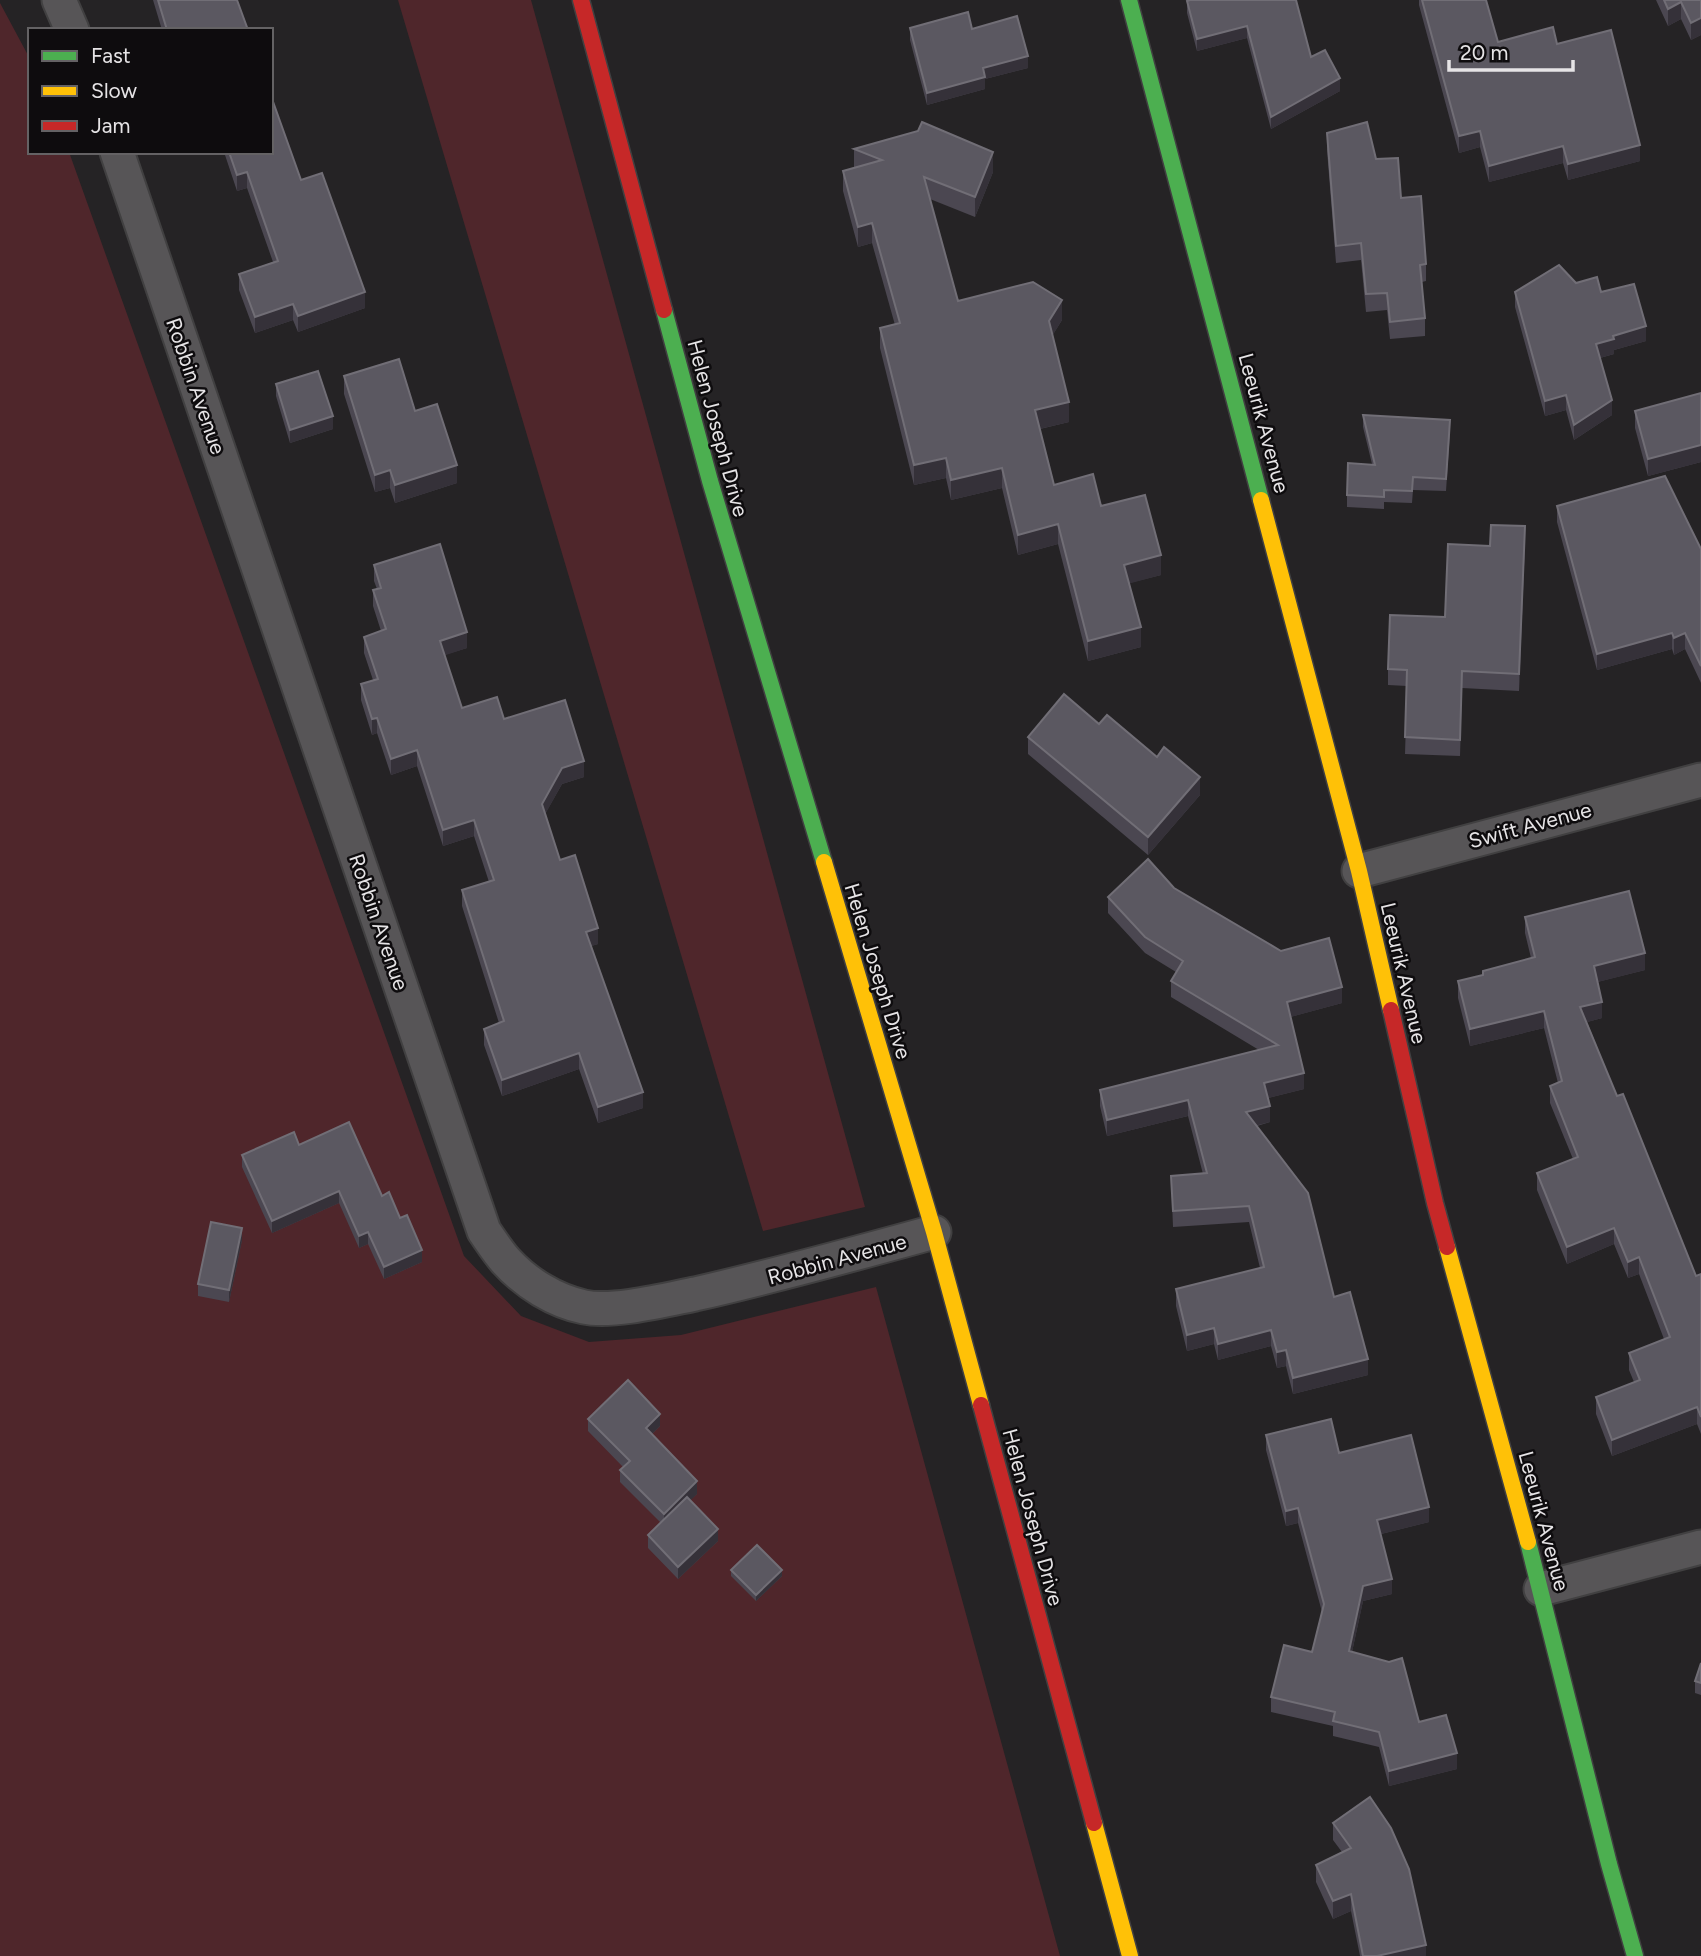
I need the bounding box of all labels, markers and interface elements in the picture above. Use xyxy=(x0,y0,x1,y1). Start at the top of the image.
legend xyxy=(28,28,273,154)
scale bar xyxy=(1449,28,1573,72)
text: 20 m xyxy=(1460,40,1508,65)
text: Fast xyxy=(91,43,131,68)
text: Slow xyxy=(91,78,137,103)
text: Jam xyxy=(91,113,130,138)
street label: Robbin Avenue xyxy=(161,314,231,458)
street label: Helen Joseph Drive xyxy=(682,337,754,519)
street label: Leeurik Avenue xyxy=(1233,350,1295,496)
street label: Swift Avenue xyxy=(1466,797,1594,853)
street label: Robbin Avenue xyxy=(344,850,414,994)
street label: Helen Joseph Drive xyxy=(839,880,917,1062)
street label: Leeurik Avenue xyxy=(1376,900,1432,1046)
street label: Robbin Avenue xyxy=(765,1228,909,1290)
street label: Helen Joseph Drive xyxy=(997,1426,1069,1608)
street label: Leeurik Avenue xyxy=(1513,1448,1575,1594)

